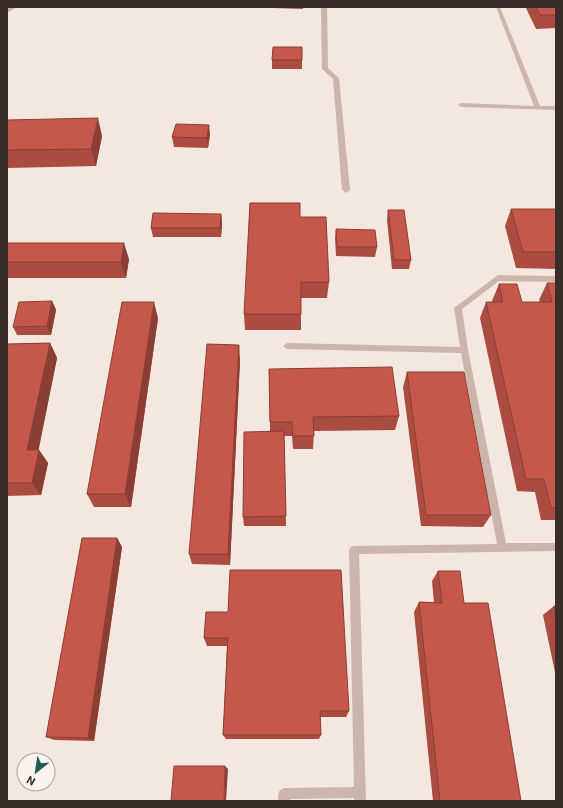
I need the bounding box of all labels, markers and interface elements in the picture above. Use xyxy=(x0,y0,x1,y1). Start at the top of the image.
north arrow xyxy=(16,752,56,792)
text: N xyxy=(24,773,38,788)

